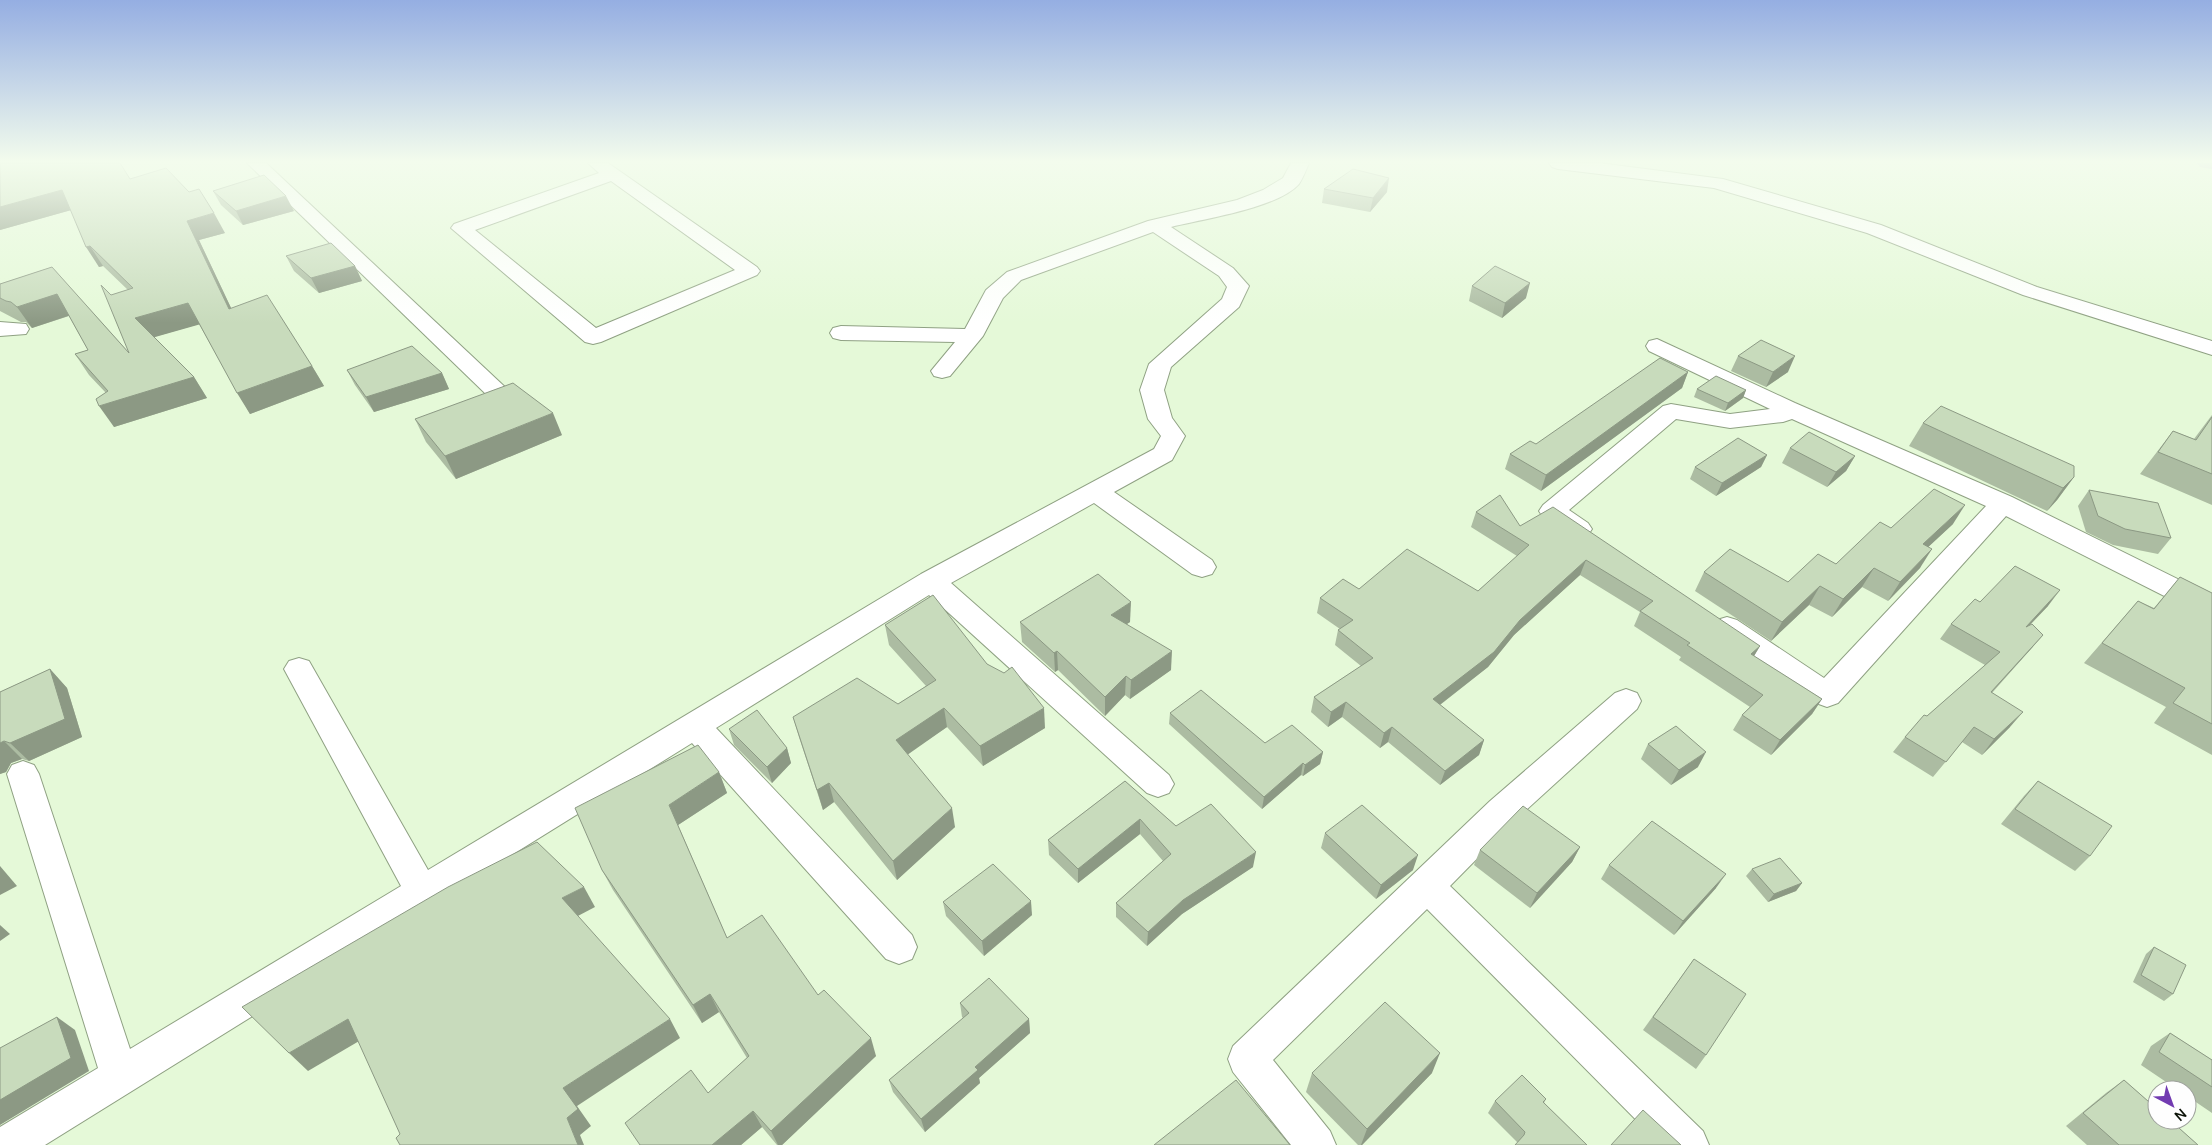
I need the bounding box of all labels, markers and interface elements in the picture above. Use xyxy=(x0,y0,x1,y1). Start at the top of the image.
north arrow xyxy=(2147,1080,2197,1130)
text: N xyxy=(2171,1105,2191,1126)

